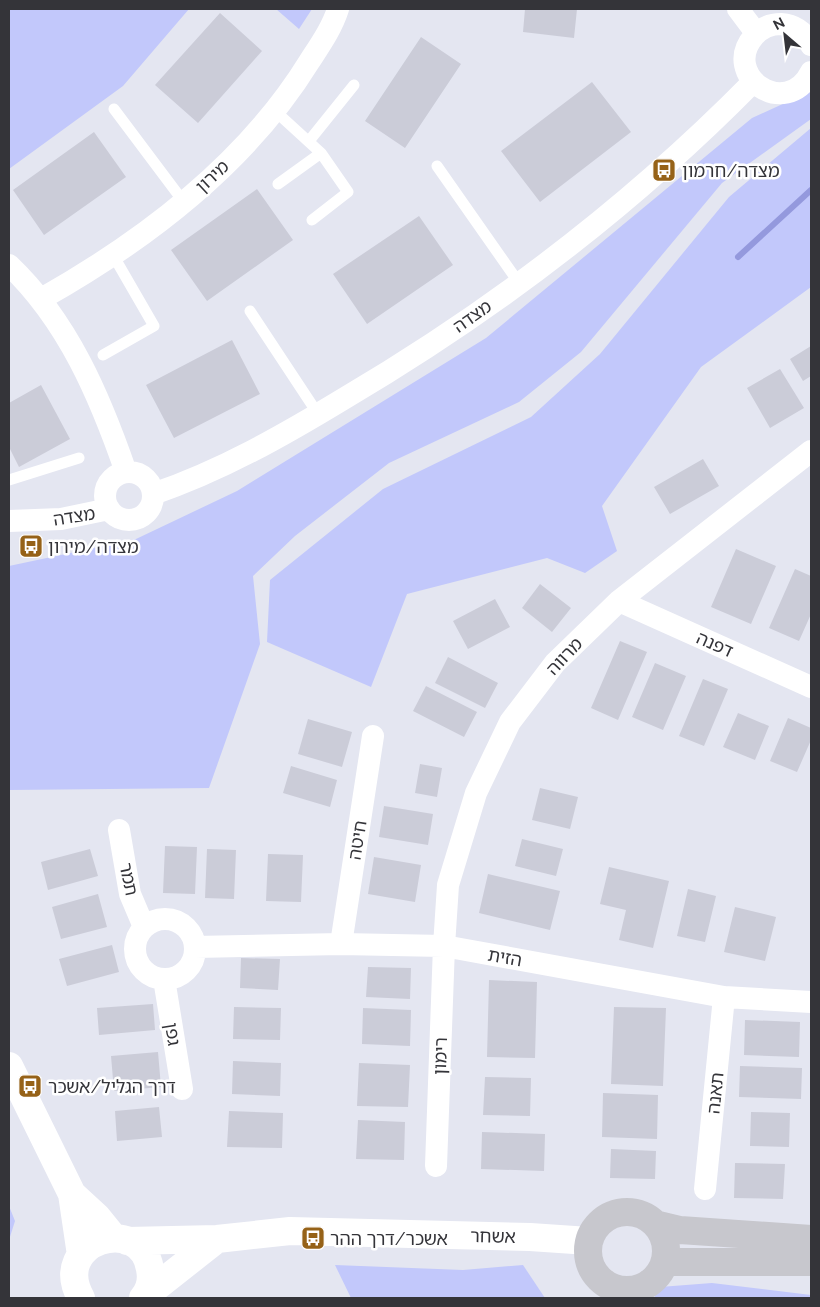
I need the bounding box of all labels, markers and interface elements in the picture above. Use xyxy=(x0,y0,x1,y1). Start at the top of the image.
north arrow xyxy=(760,10,810,60)
text: N xyxy=(770,14,787,33)
street label: מירון xyxy=(191,155,233,196)
bus stop icon: מצדה/חרמון xyxy=(651,157,677,183)
place label: מצדה/חרמון xyxy=(682,160,780,181)
street label: מצדה xyxy=(449,295,495,337)
street label: מצדה xyxy=(52,502,97,530)
bus stop icon: מצדה/מירון xyxy=(18,533,44,559)
place label: מצדה/מירון xyxy=(48,536,139,557)
street label: דפנה xyxy=(693,627,737,661)
street label: מרווה xyxy=(542,633,587,679)
street label: חיטה xyxy=(344,819,370,861)
street label: תמר xyxy=(115,861,143,897)
street label: הזית xyxy=(486,944,524,970)
street label: גפן xyxy=(161,1021,185,1047)
street label: רימון xyxy=(429,1037,451,1075)
street label: תאנה xyxy=(702,1071,728,1115)
bus stop icon: דרך הגליל/אשכר xyxy=(17,1073,43,1099)
place label: דרך הגליל/אשכר xyxy=(48,1076,176,1097)
bus stop icon: אשכר/דרך ההר xyxy=(300,1225,326,1251)
street label: אשחר xyxy=(470,1225,516,1247)
place label: אשכר/דרך ההר xyxy=(330,1228,448,1249)

